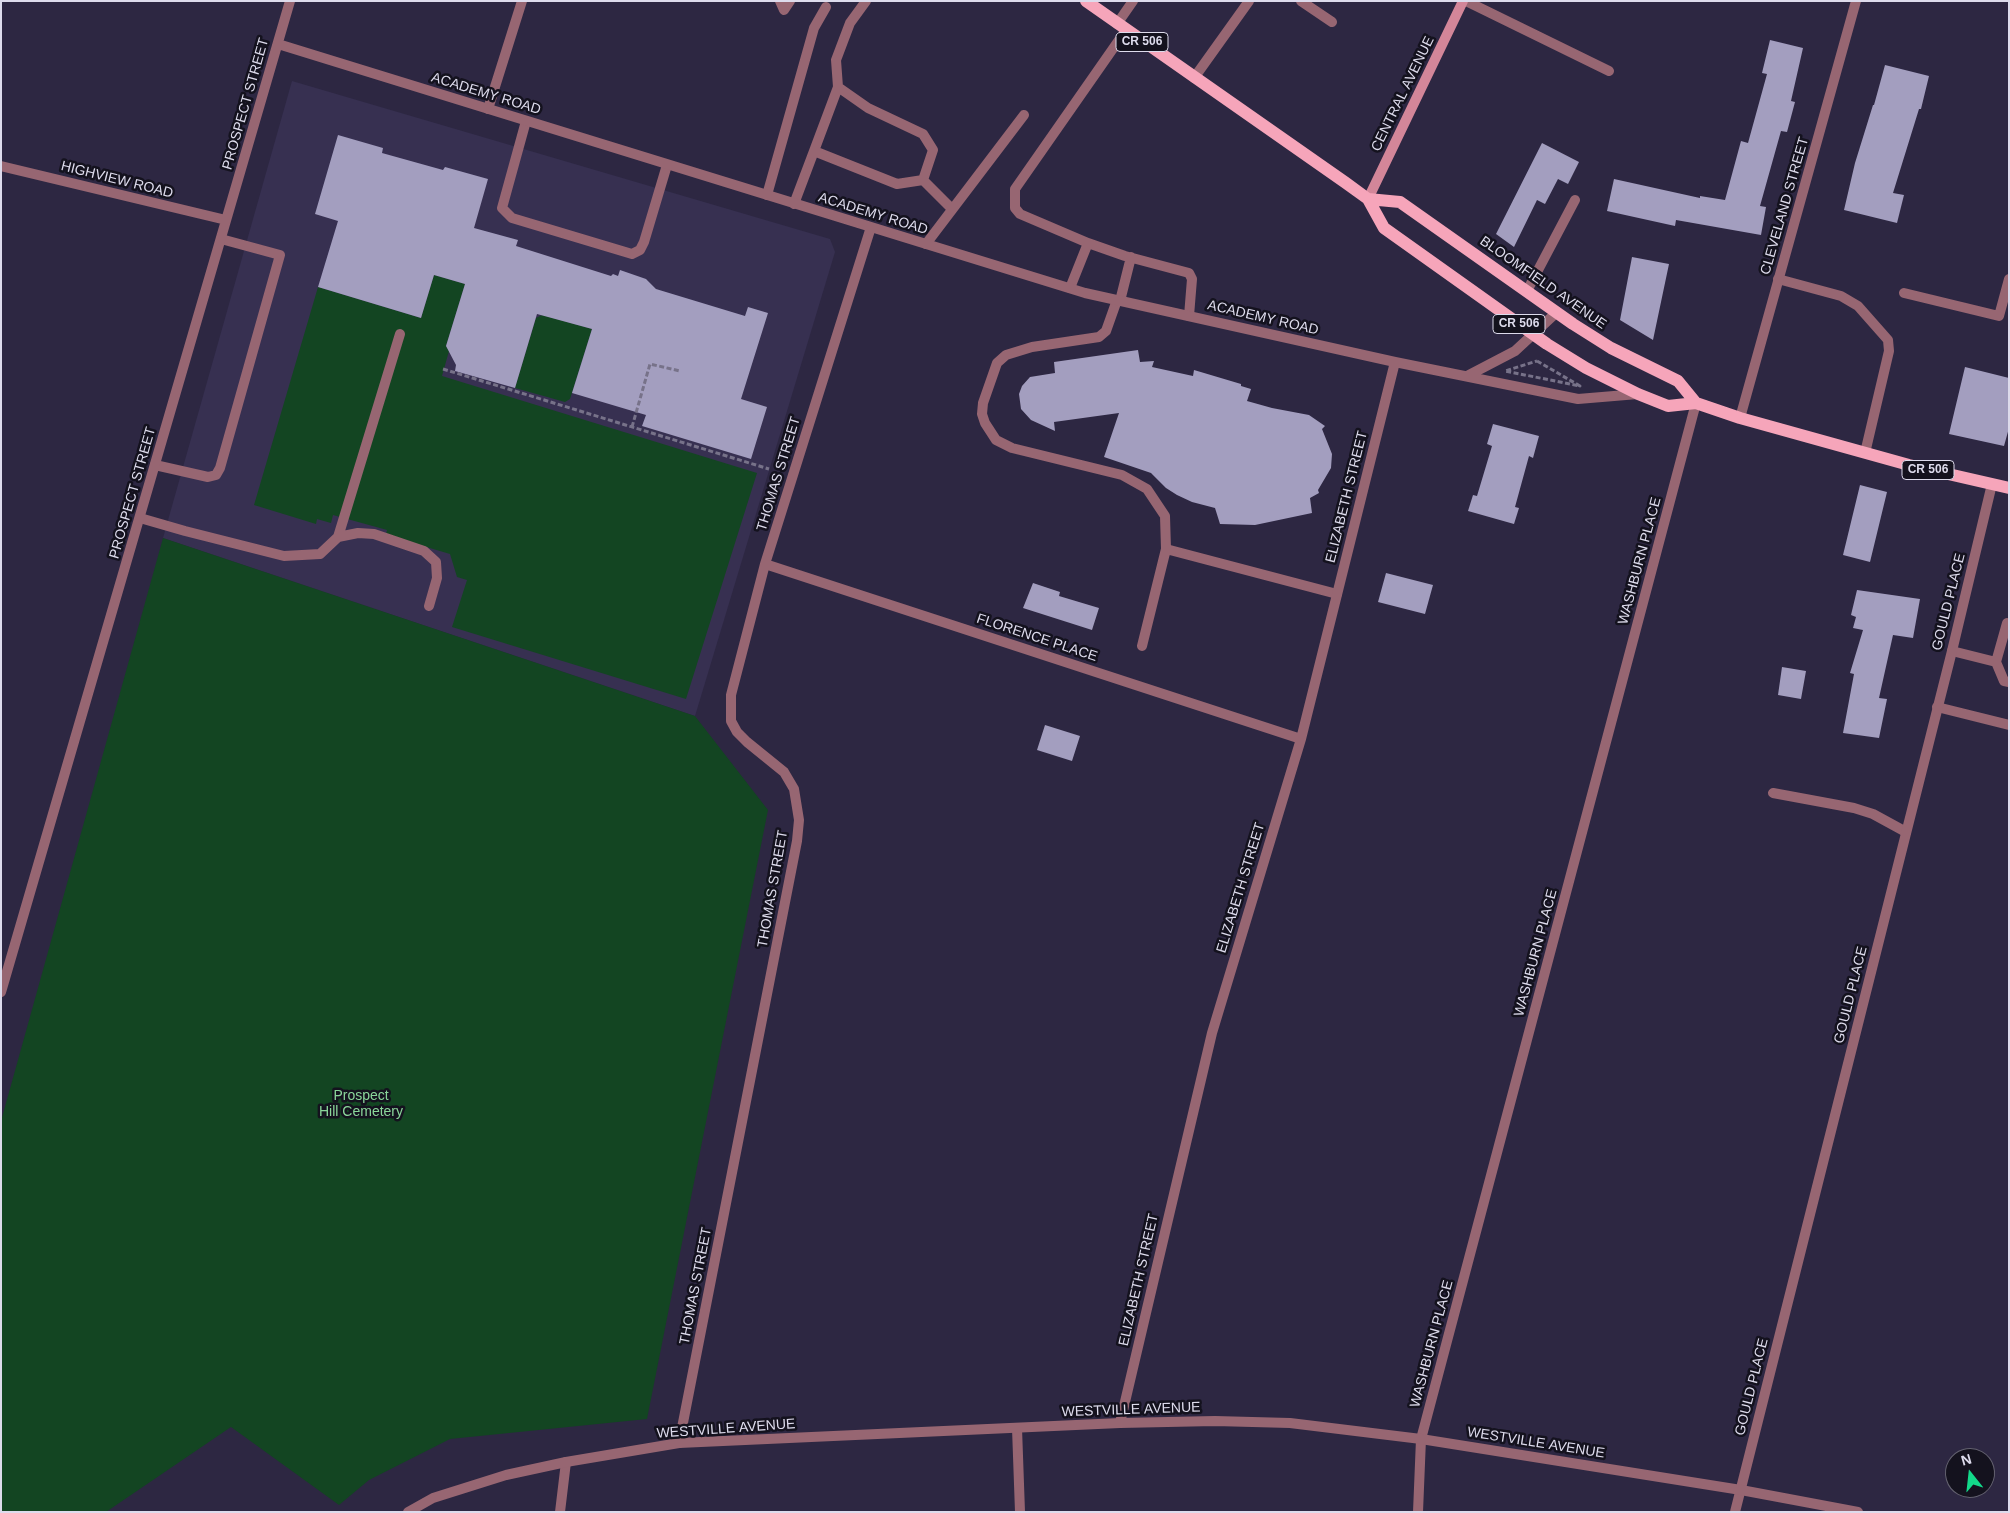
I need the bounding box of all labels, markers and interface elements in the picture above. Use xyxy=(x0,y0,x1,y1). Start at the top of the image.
road number: CR 506 xyxy=(1116,32,1168,52)
street label: CENTRAL AVENUE xyxy=(1368,34,1438,154)
street label: PROSPECT STREET xyxy=(219,36,273,172)
street label: ACADEMY ROAD xyxy=(429,69,543,119)
street label: CLEVELAND STREET xyxy=(1757,135,1813,277)
street label: HIGHVIEW ROAD xyxy=(59,158,175,202)
street label: ACADEMY ROAD xyxy=(816,189,930,239)
street label: BLOOMFIELD AVENUE xyxy=(1476,233,1610,333)
street label: ACADEMY ROAD xyxy=(1206,297,1320,339)
road number: CR 506 xyxy=(1493,314,1545,334)
street label: THOMAS STREET xyxy=(754,415,804,533)
street label: PROSPECT STREET xyxy=(106,425,160,561)
street label: ELIZABETH STREET xyxy=(1322,429,1372,565)
road number: CR 506 xyxy=(1902,460,1954,480)
street label: WASHBURN PLACE xyxy=(1615,496,1665,626)
street label: GOULD PLACE xyxy=(1929,552,1969,652)
street label: FLORENCE PLACE xyxy=(974,611,1100,665)
street label: ELIZABETH STREET xyxy=(1213,821,1269,955)
street label: THOMAS STREET xyxy=(754,829,792,949)
street label: WASHBURN PLACE xyxy=(1511,888,1561,1018)
street label: GOULD PLACE xyxy=(1831,945,1871,1045)
park label: Prospect Hill Cemetery xyxy=(319,1088,403,1120)
street label: ELIZABETH STREET xyxy=(1116,1212,1162,1348)
street label: THOMAS STREET xyxy=(676,1226,716,1346)
street label: WASHBURN PLACE xyxy=(1407,1279,1457,1409)
street label: GOULD PLACE xyxy=(1732,1337,1772,1437)
street label: WESTVILLE AVENUE xyxy=(1061,1399,1201,1421)
street label: WESTVILLE AVENUE xyxy=(656,1416,796,1442)
street label: WESTVILLE AVENUE xyxy=(1466,1424,1606,1462)
north arrow xyxy=(1945,1448,1995,1498)
text: N xyxy=(1959,1450,1973,1469)

